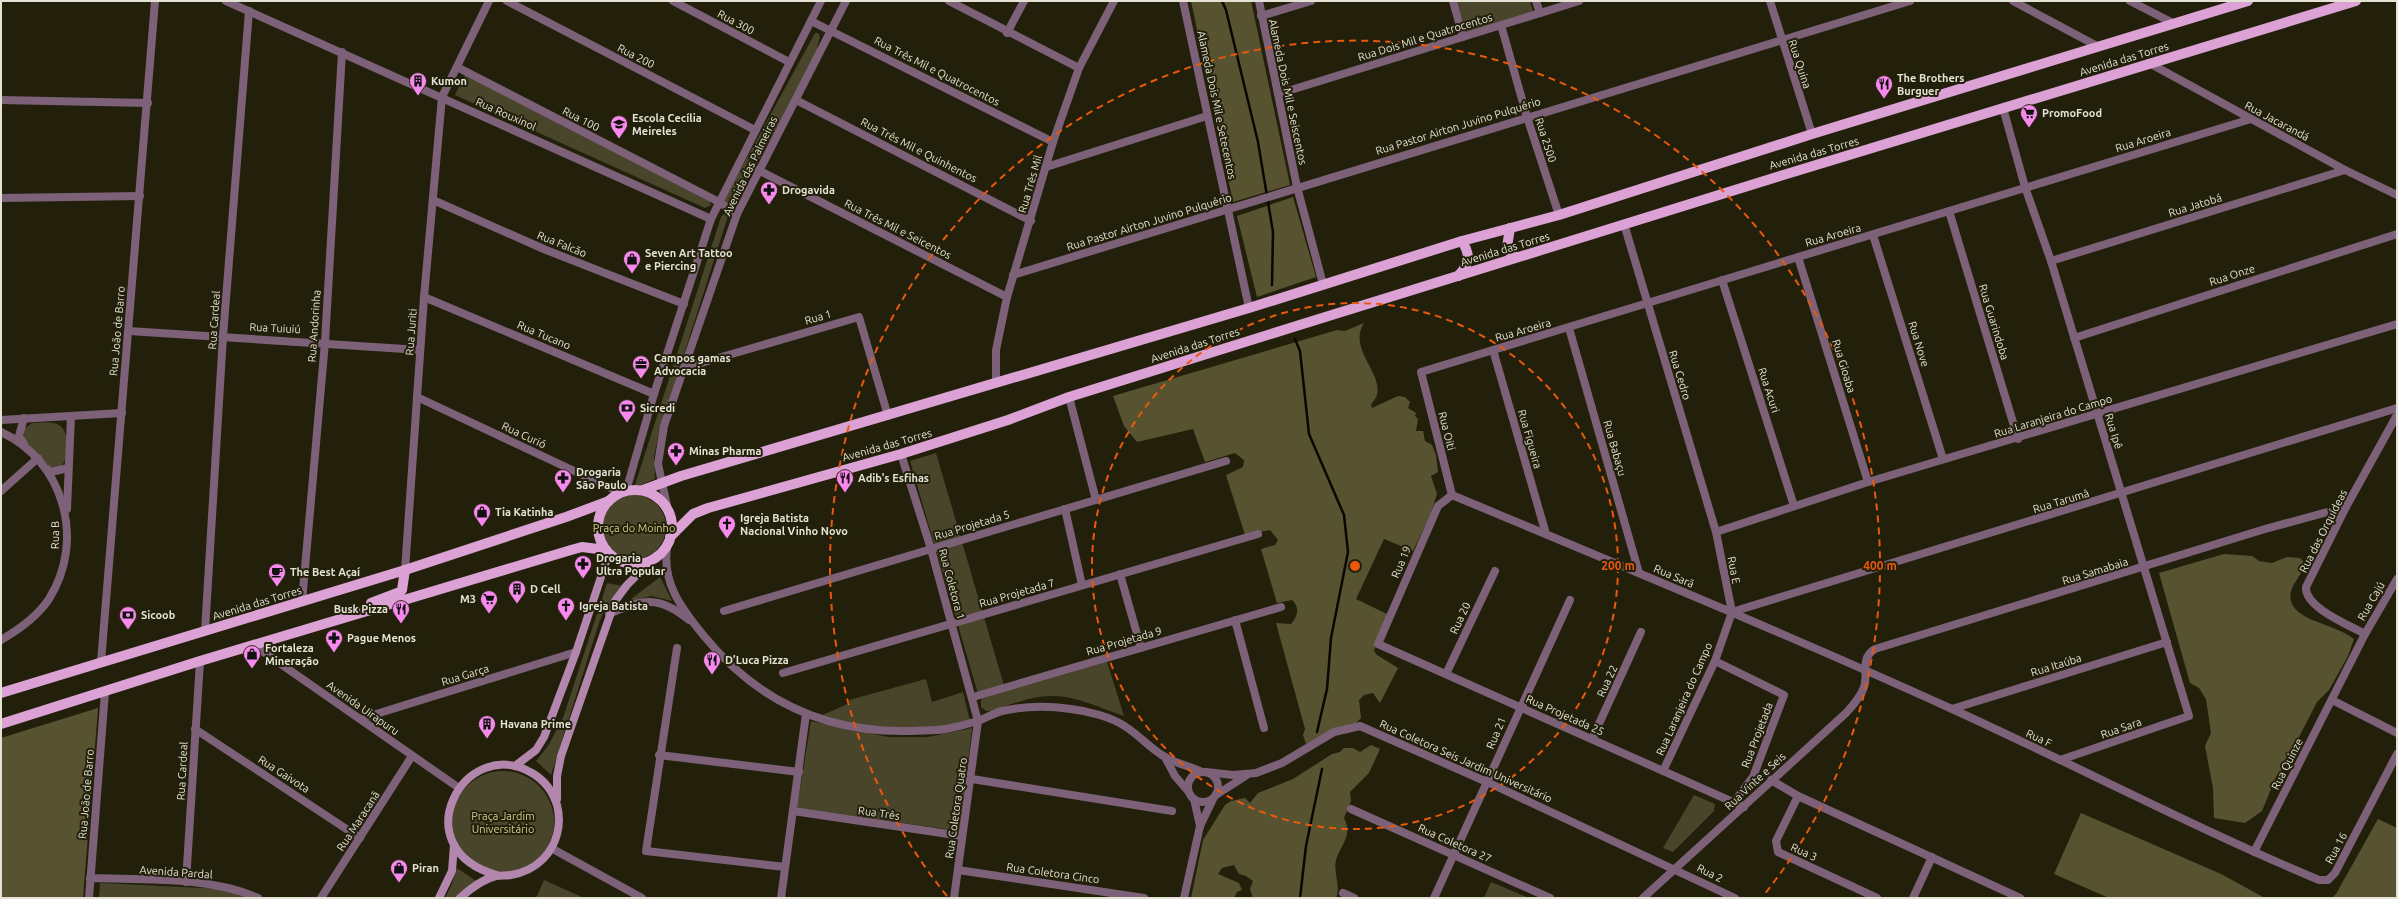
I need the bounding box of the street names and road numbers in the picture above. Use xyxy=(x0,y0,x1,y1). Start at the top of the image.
street label: Rua 300 xyxy=(716,7,756,37)
street label: Rua Dois Mil e Quatrocentos xyxy=(1356,11,1494,63)
street label: Alameda Dois Mil e Seiscentos xyxy=(1267,18,1309,166)
street label: Alameda Dois Mil e Setecentos xyxy=(1195,30,1239,181)
street label: Rua Três Mil e Quatrocentos xyxy=(872,34,1002,108)
street label: Rua Quina xyxy=(1786,38,1814,90)
street label: Avenida das Torres xyxy=(2078,40,2170,78)
street label: Rua 200 xyxy=(615,42,657,70)
street label: Rua Rouxinol xyxy=(474,95,538,133)
street label: Rua Pastor Airton Juvino Pulquério xyxy=(1374,95,1542,157)
street label: Rua Jacarandá xyxy=(2243,99,2311,143)
street label: Rua 100 xyxy=(560,105,602,133)
street label: Avenida das Palmeiras xyxy=(721,114,779,218)
street label: Rua Três Mil e Quinhentos xyxy=(859,115,979,185)
street label: Rua 2500 xyxy=(1533,116,1559,164)
street label: Rua Aroeira xyxy=(2114,126,2172,154)
street label: Avenida das Torres xyxy=(1768,134,1860,172)
street label: Rua Três Mil xyxy=(1016,154,1044,214)
street label: Rua Pastor Airton Juvino Pulquério xyxy=(1065,191,1233,253)
street label: Rua Jatobá xyxy=(2167,191,2223,219)
street label: Rua Três Mil e Seicentos xyxy=(843,197,954,261)
street label: Rua Aroeira xyxy=(1804,221,1862,249)
street label: Rua Falcão xyxy=(535,229,589,259)
street label: Avenida das Torres xyxy=(1459,230,1551,268)
street label: Rua Onze xyxy=(2208,262,2256,288)
street label: Rua Guarindoba xyxy=(1977,283,2011,361)
street label: Rua João de Barro xyxy=(107,286,127,376)
street label: Rua Andorinha xyxy=(305,289,323,363)
street label: Rua Cardeal xyxy=(206,290,222,350)
street label: Rua 1 xyxy=(803,307,833,327)
street label: Rua Juriti xyxy=(403,308,419,356)
street label: Rua Aroeira xyxy=(1494,316,1552,344)
street label: Rua Tucano xyxy=(515,318,573,352)
street label: Rua Nove xyxy=(1906,320,1932,368)
street label: Rua Tuiuiú xyxy=(249,321,301,335)
street label: Avenida das Torres xyxy=(1149,325,1241,365)
street label: Rua Gioaba xyxy=(1830,338,1858,394)
street label: Rua Cedro xyxy=(1667,349,1693,401)
street label: Rua Acuri xyxy=(1756,366,1782,414)
street label: Rua Laranjeira do Campo xyxy=(1993,392,2113,440)
street label: Rua Figueira xyxy=(1516,408,1544,470)
street label: Rua Oiti xyxy=(1436,410,1458,452)
street label: Rua Ipê xyxy=(2103,412,2125,450)
street label: Rua Babaçu xyxy=(1601,419,1629,477)
street label: Rua Curió xyxy=(500,420,548,450)
street label: Avenida das Torres xyxy=(841,426,933,464)
street label: Rua Tarumâ xyxy=(2031,487,2091,515)
street label: Rua das Orquídeas xyxy=(2297,487,2349,575)
street label: Rua Projetada 5 xyxy=(933,508,1011,542)
street label: Rua B xyxy=(49,521,61,549)
street label: Rua 19 xyxy=(1389,544,1413,580)
street label: Rua Coletora 1 xyxy=(937,547,967,621)
street label: Rua E xyxy=(1725,555,1743,585)
street label: Rua Samabaia xyxy=(2061,555,2129,587)
street label: Rua Sarã xyxy=(1652,562,1696,590)
street label: Rua Projetada 7 xyxy=(978,576,1056,610)
street label: Rua Cajú xyxy=(2355,580,2387,622)
street label: Avenida das Torres xyxy=(211,584,303,622)
street label: Rua 20 xyxy=(1447,600,1473,636)
street label: Rua Projetada 9 xyxy=(1085,624,1163,658)
street label: Rua Laranjeira do Campo xyxy=(1654,641,1714,757)
street label: Rua Itaúba xyxy=(2029,652,2083,678)
street label: Rua Garça xyxy=(440,662,490,688)
street label: Rua 22 xyxy=(1594,663,1620,699)
street label: Avenida Uirapuru xyxy=(325,679,401,737)
street label: Rua Projetada 25 xyxy=(1524,692,1606,738)
street label: Rua Projetada xyxy=(1739,701,1775,769)
street label: Rua 21 xyxy=(1484,715,1508,751)
street label: Rua Sara xyxy=(2099,715,2143,741)
street label: Rua Coletora Seis Jardim Universitário xyxy=(1378,717,1554,805)
street label: Rua F xyxy=(2024,727,2054,749)
street label: Rua Quinze xyxy=(2269,736,2305,792)
street label: Rua Cardeal xyxy=(174,741,190,801)
street label: Rua João de Barro xyxy=(76,749,96,839)
street label: Rua Vinte e Seis xyxy=(1722,750,1788,812)
street label: Rua Gaivota xyxy=(256,753,312,795)
street label: Rua Coletora Quatro xyxy=(943,757,969,859)
street label: Rua Maracanã xyxy=(334,789,382,853)
street label: Rua Três xyxy=(857,804,901,822)
street label: Rua Coletora 27 xyxy=(1417,821,1493,865)
street label: Rua 16 xyxy=(2323,830,2349,866)
street label: Rua 3 xyxy=(1789,841,1819,863)
street label: Rua Coletora Cinco xyxy=(1006,861,1100,885)
street label: Rua 2 xyxy=(1695,862,1725,884)
street label: Avenida Pardal xyxy=(139,863,213,881)

